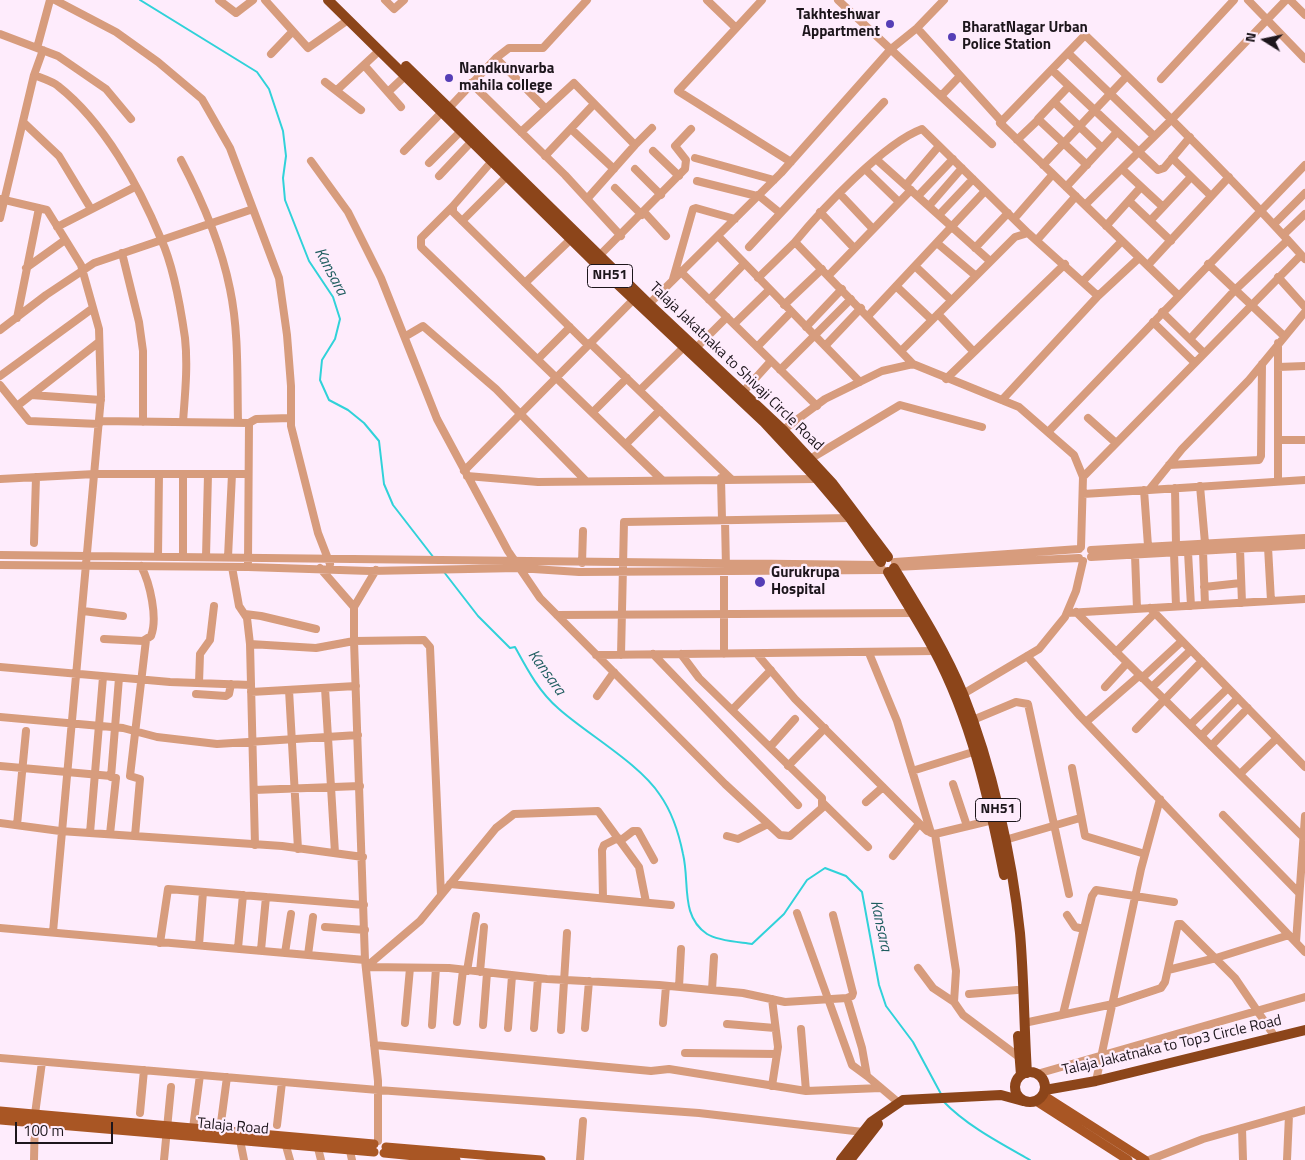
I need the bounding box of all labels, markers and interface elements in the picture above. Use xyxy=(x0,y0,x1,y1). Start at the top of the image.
place label: Takhteshwar Appartment xyxy=(796,6,880,41)
north arrow xyxy=(1240,15,1290,65)
marker: Takhteshwar Appartment xyxy=(884,18,896,30)
place label: BharatNagar Urban Police Station xyxy=(962,19,1088,54)
marker: BharatNagar Urban Police Station xyxy=(946,31,958,43)
text: N xyxy=(1239,31,1261,44)
place label: Nandkunvarba mahila college xyxy=(459,60,554,95)
marker: Nandkunvarba mahila college xyxy=(443,72,455,84)
water label: Kansara xyxy=(309,245,351,299)
road number: NH51 xyxy=(588,264,632,288)
street label: Talaja Jakatnaka to Shivaji Circle Road xyxy=(645,279,827,455)
place label: Gurukrupa Hospital xyxy=(771,564,840,599)
marker: Gurukrupa Hospital xyxy=(753,575,767,589)
water label: Kansara xyxy=(523,646,569,700)
road number: NH51 xyxy=(976,798,1020,822)
water label: Kansara xyxy=(865,899,895,953)
street label: Talaja Jakatnaka to Top3 Circle Road xyxy=(1060,1012,1284,1080)
scale bar xyxy=(18,1112,115,1144)
street label: Talaja Road xyxy=(197,1115,269,1139)
text: 100 m xyxy=(23,1119,64,1142)

